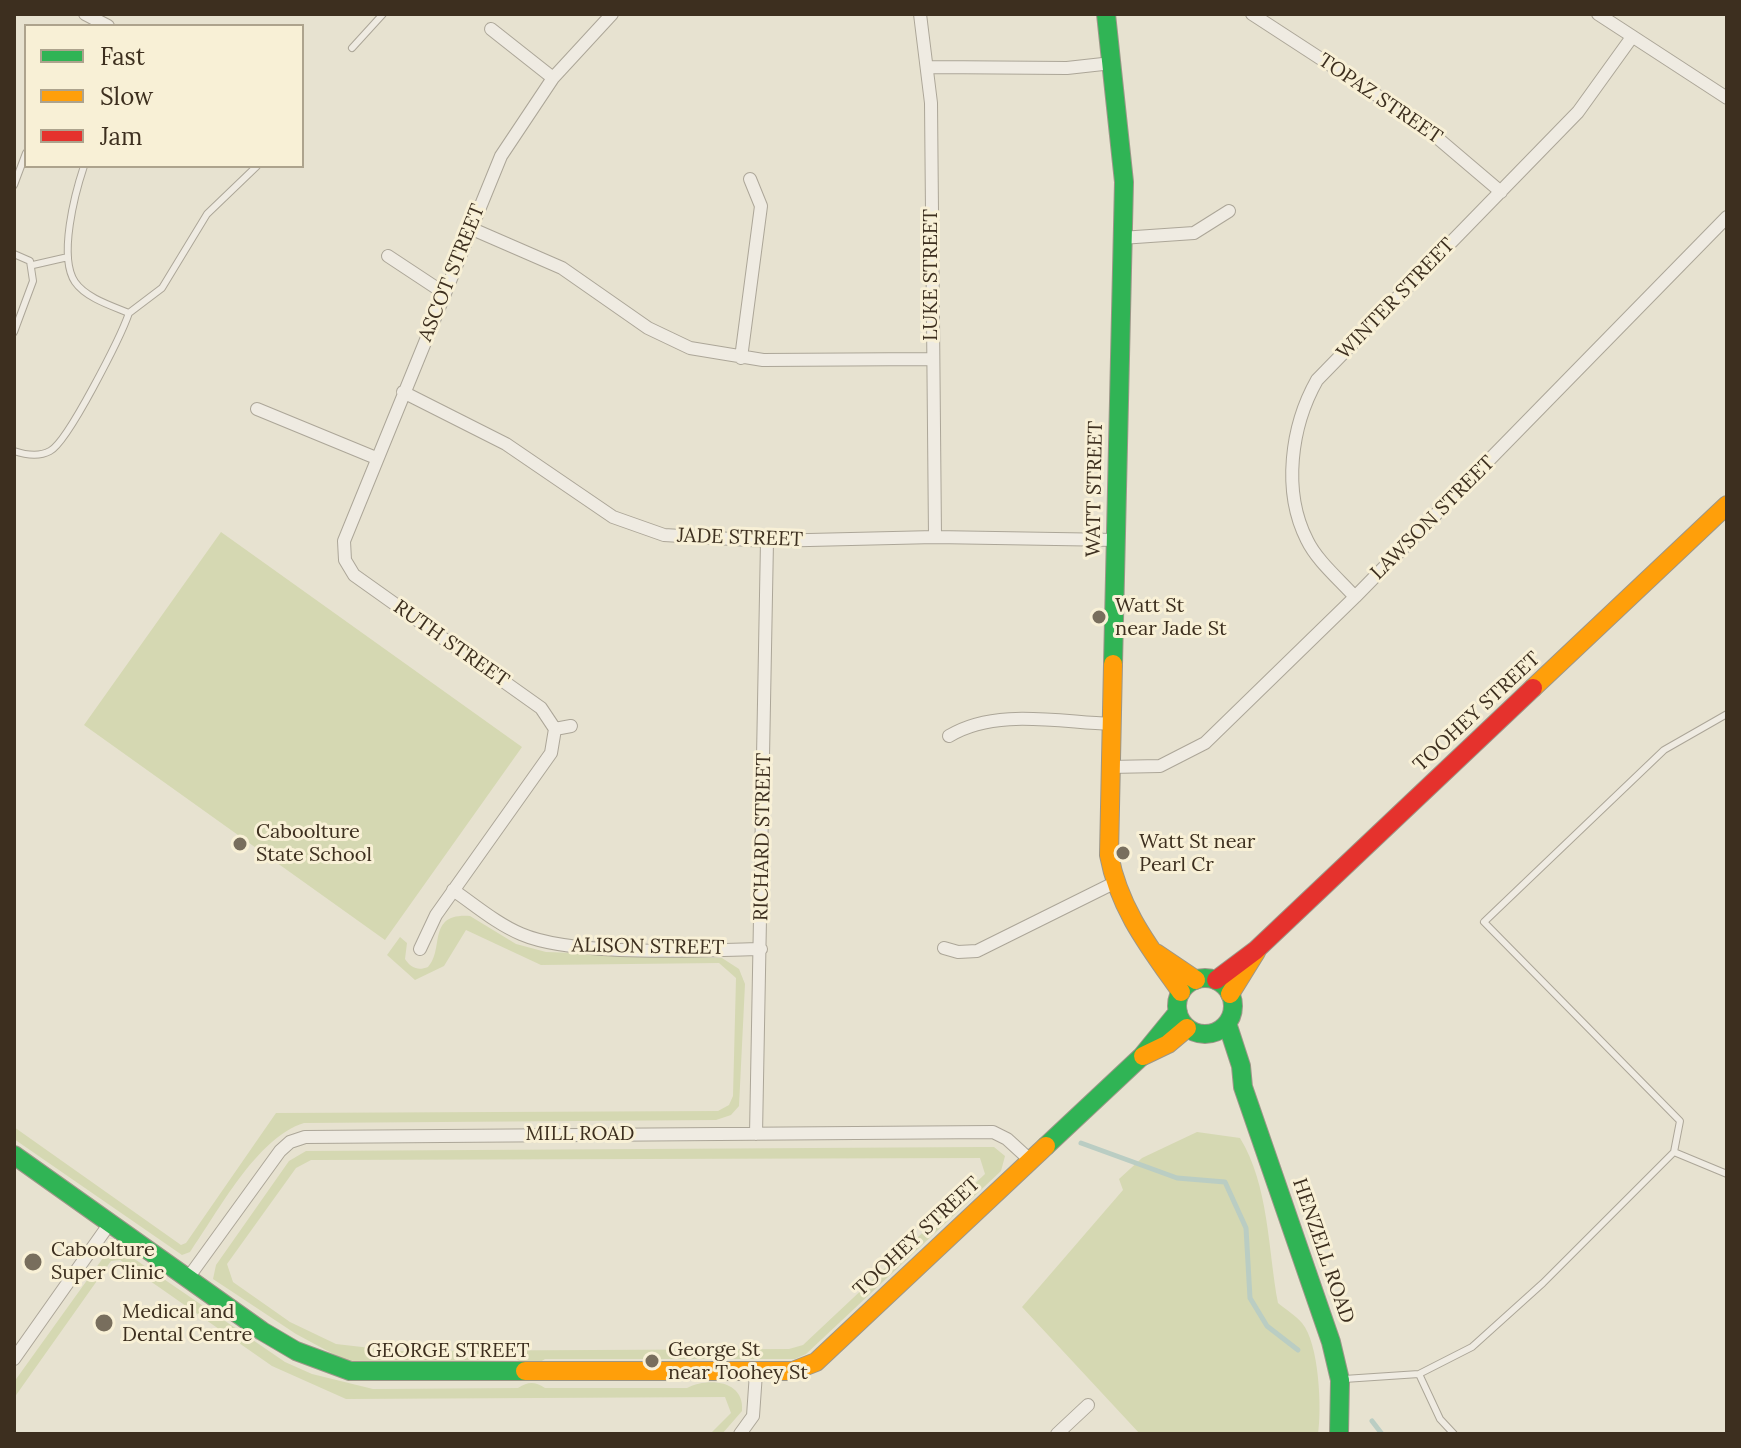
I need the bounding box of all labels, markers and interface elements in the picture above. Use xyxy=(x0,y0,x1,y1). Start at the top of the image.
legend xyxy=(24,24,304,168)
text: Fast xyxy=(100,41,145,72)
street label: TOPAZ STREET xyxy=(1313,49,1447,149)
text: Slow xyxy=(100,81,153,112)
text: Jam xyxy=(100,121,142,152)
street label: ASCOT STREET xyxy=(414,201,490,345)
street label: LUKE STREET xyxy=(919,209,943,341)
street label: WINTER STREET xyxy=(1332,233,1460,365)
street label: WATT STREET xyxy=(1082,421,1108,557)
street label: LAWSON STREET xyxy=(1366,451,1500,585)
street label: JADE STREET xyxy=(677,524,803,552)
place label: Watt St near Jade St xyxy=(1115,594,1227,641)
street label: RUTH STREET xyxy=(389,595,513,693)
marker: Watt St near Jade St xyxy=(1090,608,1108,626)
street label: TOOHEY STREET xyxy=(1409,647,1545,777)
street label: RICHARD STREET xyxy=(750,753,776,921)
place label: Caboolture State School xyxy=(256,820,372,867)
place label: Watt St near Pearl Cr xyxy=(1139,830,1255,877)
marker: Caboolture State School xyxy=(231,835,249,853)
marker: Watt St near Pearl Cr xyxy=(1114,844,1132,862)
street label: ALISON STREET xyxy=(571,934,725,960)
street label: MILL ROAD xyxy=(525,1122,635,1146)
street label: TOOHEY STREET xyxy=(849,1172,985,1302)
street label: HENZELL ROAD xyxy=(1287,1175,1359,1327)
place label: Caboolture Super Clinic xyxy=(51,1238,164,1285)
marker: Caboolture Super Clinic xyxy=(22,1251,44,1273)
place label: Medical and Dental Centre xyxy=(122,1300,252,1347)
marker: Medical and Dental Centre xyxy=(93,1312,115,1334)
place label: George St near Toohey St xyxy=(668,1338,808,1385)
street label: GEORGE STREET xyxy=(366,1339,530,1363)
marker: George St near Toohey St xyxy=(643,1352,661,1370)

